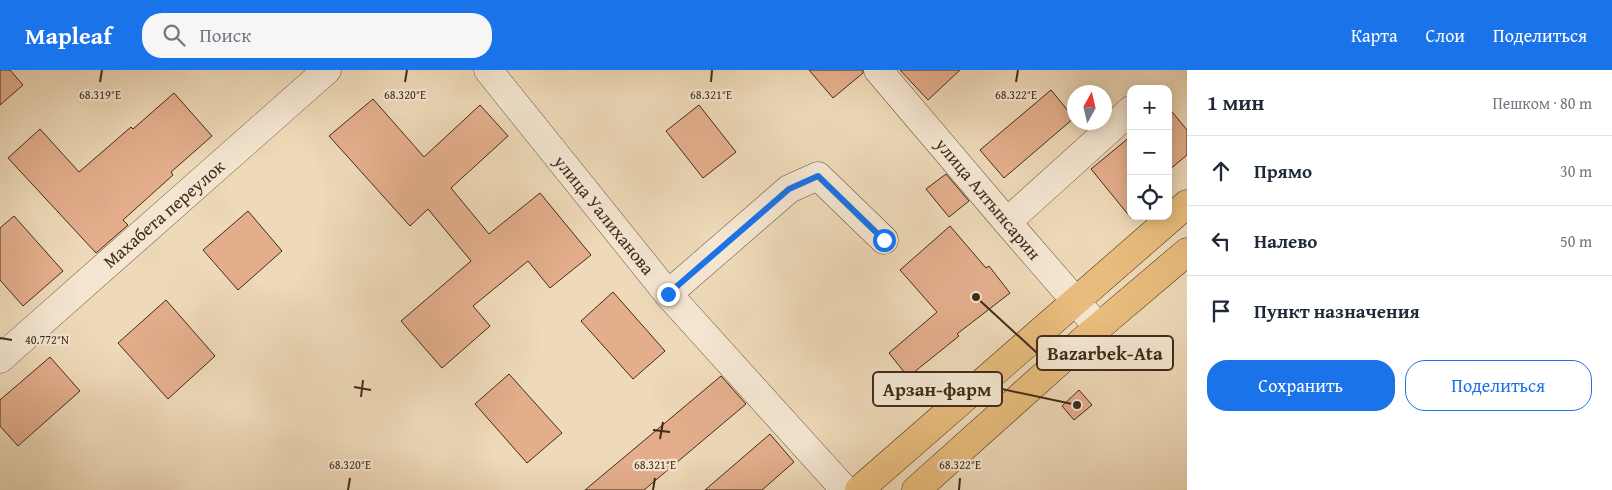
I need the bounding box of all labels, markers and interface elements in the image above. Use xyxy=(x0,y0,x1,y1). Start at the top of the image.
search box xyxy=(142,13,492,58)
text: Mapleaf xyxy=(25,18,112,53)
icon: search xyxy=(160,21,188,49)
text: Поиск xyxy=(200,21,251,49)
text: Карта xyxy=(1351,22,1398,49)
text: Слои xyxy=(1426,22,1465,49)
text: Поделиться xyxy=(1493,22,1587,49)
north arrow xyxy=(1067,85,1112,130)
map controls xyxy=(1127,85,1172,220)
button: + xyxy=(1127,85,1172,130)
text: 68.319°E xyxy=(79,86,121,103)
text: 68.320°E xyxy=(384,86,426,103)
text: 68.321°E xyxy=(690,86,732,103)
text: 68.322°E xyxy=(995,86,1037,103)
text: 1 мин xyxy=(1207,87,1264,118)
text: Пешком · 80 m xyxy=(1492,91,1592,115)
button: − xyxy=(1127,130,1172,175)
street label: улица Алтынсарин xyxy=(928,131,1048,266)
street label: улица Уалиханова xyxy=(547,148,662,281)
street label: Махабета переулок xyxy=(97,153,231,274)
icon: ahead xyxy=(1207,157,1235,185)
text: Прямо xyxy=(1254,157,1312,185)
text: 30 m xyxy=(1560,159,1592,183)
button: locate xyxy=(1127,175,1172,220)
icon: left xyxy=(1207,227,1235,255)
text: Налево xyxy=(1254,227,1317,255)
route start xyxy=(873,229,896,252)
text: 50 m xyxy=(1560,229,1592,253)
route end xyxy=(657,283,680,306)
icon: arrive xyxy=(1207,297,1235,325)
text: Пункт назначения xyxy=(1254,297,1420,325)
text: 40.772°N xyxy=(25,331,69,348)
callout: Bazarbek-Ata xyxy=(1037,336,1173,370)
text: Bazarbek-Ata xyxy=(1047,339,1163,367)
button: Сохранить xyxy=(1207,360,1395,411)
button: Поделиться xyxy=(1405,360,1592,411)
callout: Арзан-фарм xyxy=(873,372,1002,406)
text: Арзан-фарм xyxy=(883,375,991,403)
text: 68.320°E xyxy=(329,456,371,473)
text: 68.321°E xyxy=(634,456,676,473)
text: 68.322°E xyxy=(939,456,981,473)

